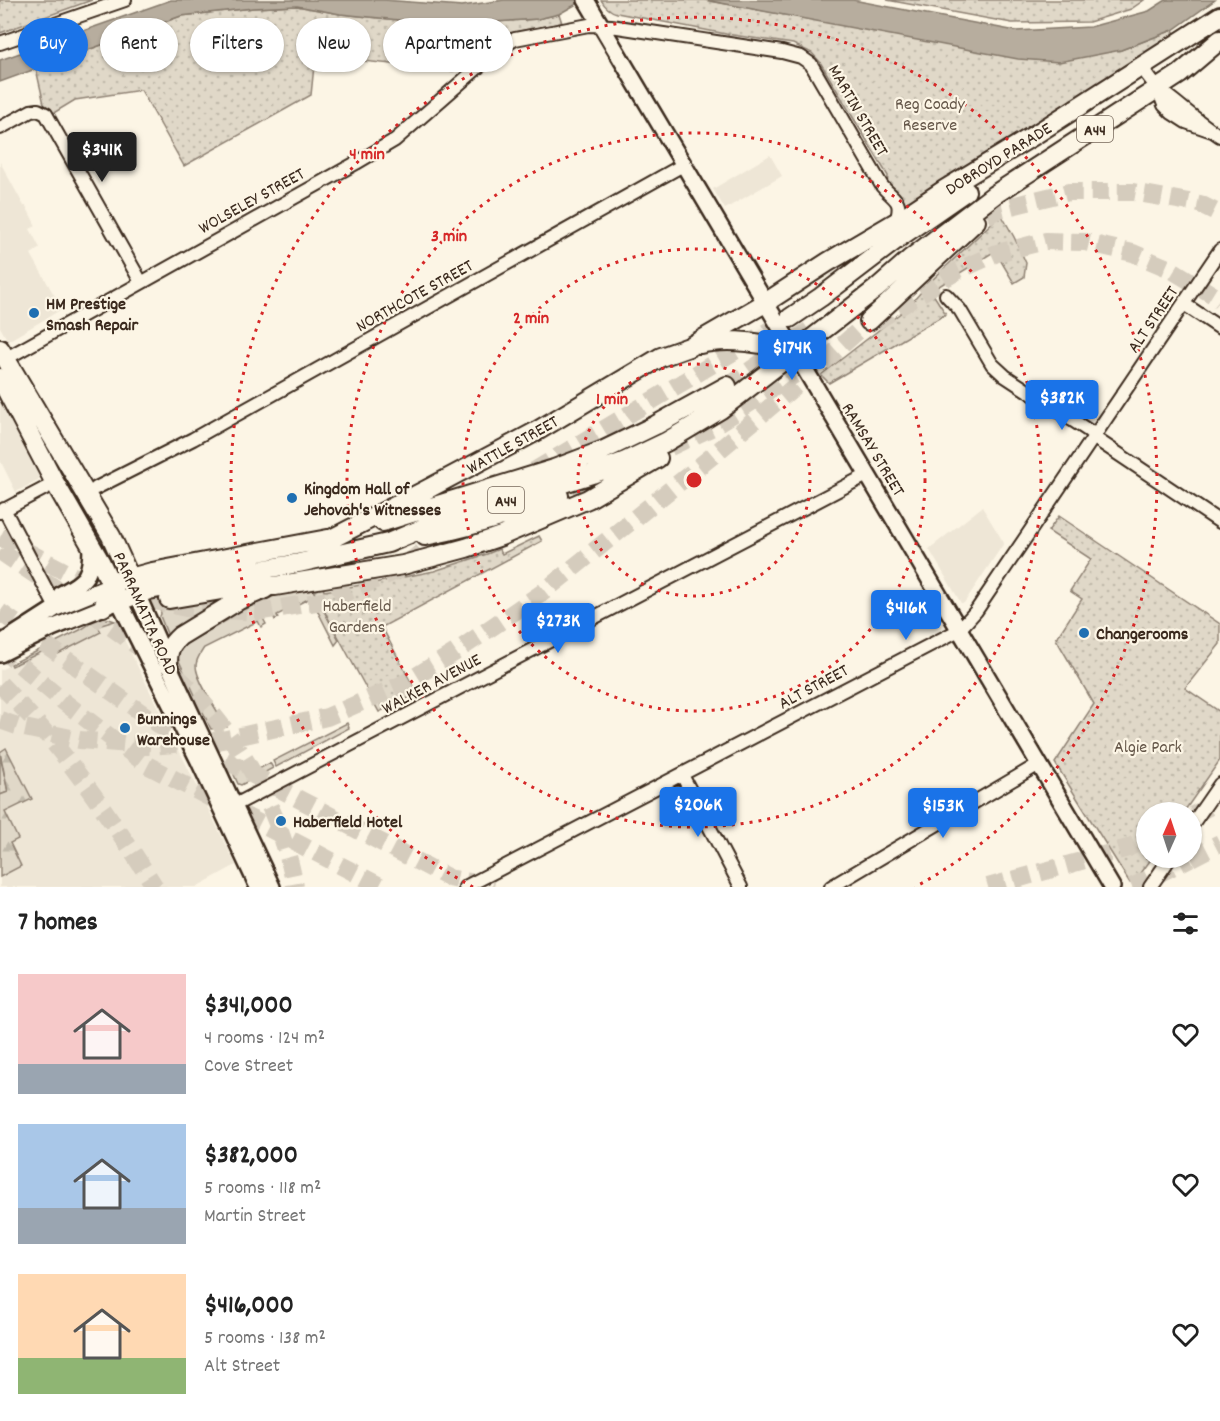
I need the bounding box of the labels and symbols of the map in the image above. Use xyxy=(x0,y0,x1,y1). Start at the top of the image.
street label: MARTIN STREET xyxy=(820,61,893,162)
park label: Reg Coady Reserve xyxy=(895,93,966,139)
road number: A44 xyxy=(1077,116,1113,142)
street label: DOBROYD PARADE xyxy=(941,117,1057,203)
pin: $341K xyxy=(60,132,144,183)
text: 4 min xyxy=(349,143,385,168)
street label: WOLSELEY STREET xyxy=(195,163,310,242)
text: 3 min xyxy=(431,225,467,250)
street label: NORTHCOTE STREET xyxy=(352,255,478,340)
street label: ALT STREET xyxy=(1122,282,1186,359)
place label: HM Prestige Smash Repair xyxy=(46,293,138,339)
marker: HM Prestige Smash Repair xyxy=(27,306,41,320)
text: 2 min xyxy=(513,307,549,332)
pin: $174K xyxy=(750,330,834,381)
pin: $382K xyxy=(1020,380,1104,431)
text: 1 min xyxy=(596,388,628,413)
street label: RAMSAY STREET xyxy=(834,399,910,502)
street label: WATTLE STREET xyxy=(463,411,564,482)
centre of rings xyxy=(684,470,704,490)
place label: Kingdom Hall of Jehovah's Witnesses xyxy=(304,478,442,524)
road number: A44 xyxy=(488,487,524,513)
marker: Kingdom Hall of Jehovah's Witnesses xyxy=(285,491,299,505)
street label: PARRAMATTA ROAD xyxy=(105,548,182,680)
pin: $416K xyxy=(864,590,948,641)
park label: Haberfield Gardens xyxy=(322,595,392,641)
pin: $273K xyxy=(516,603,600,654)
place label: Changerooms xyxy=(1096,623,1189,648)
marker: Changerooms xyxy=(1077,626,1091,640)
street label: WALKER AVENUE xyxy=(378,649,486,722)
street label: ALT STREET xyxy=(775,659,854,717)
place label: Bunnings Warehouse xyxy=(137,708,210,754)
marker: Bunnings Warehouse xyxy=(118,721,132,735)
park label: Algie Park xyxy=(1114,736,1182,761)
pin: $206K xyxy=(656,787,740,838)
pin: $153K xyxy=(901,788,985,839)
north arrow xyxy=(1136,802,1202,868)
place label: Haberfield Hotel xyxy=(293,811,403,836)
marker: Haberfield Hotel xyxy=(274,814,288,828)

